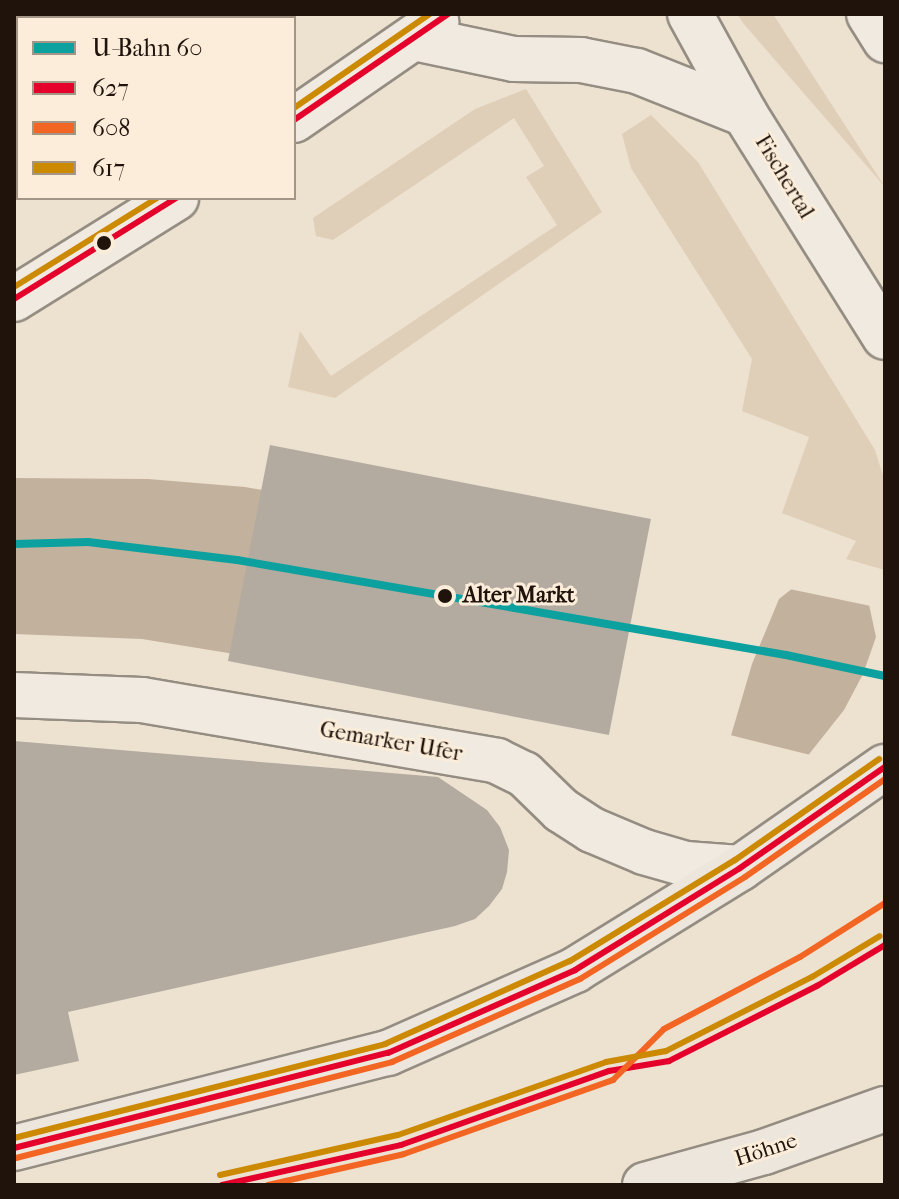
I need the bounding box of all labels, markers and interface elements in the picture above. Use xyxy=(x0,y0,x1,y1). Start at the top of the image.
legend xyxy=(16,16,296,200)
text: U-Bahn 60 xyxy=(92,34,202,62)
text: 627 xyxy=(92,74,129,102)
text: 608 xyxy=(92,114,130,142)
street label: Fischertal xyxy=(749,130,819,224)
text: 617 xyxy=(92,154,125,182)
unlabelled marker xyxy=(96,235,112,251)
place label: Alter Markt xyxy=(463,583,575,609)
marker: Alter Markt xyxy=(434,585,456,607)
street label: Gemarker Ufer xyxy=(318,716,464,768)
street label: Höhne xyxy=(731,1128,801,1172)

